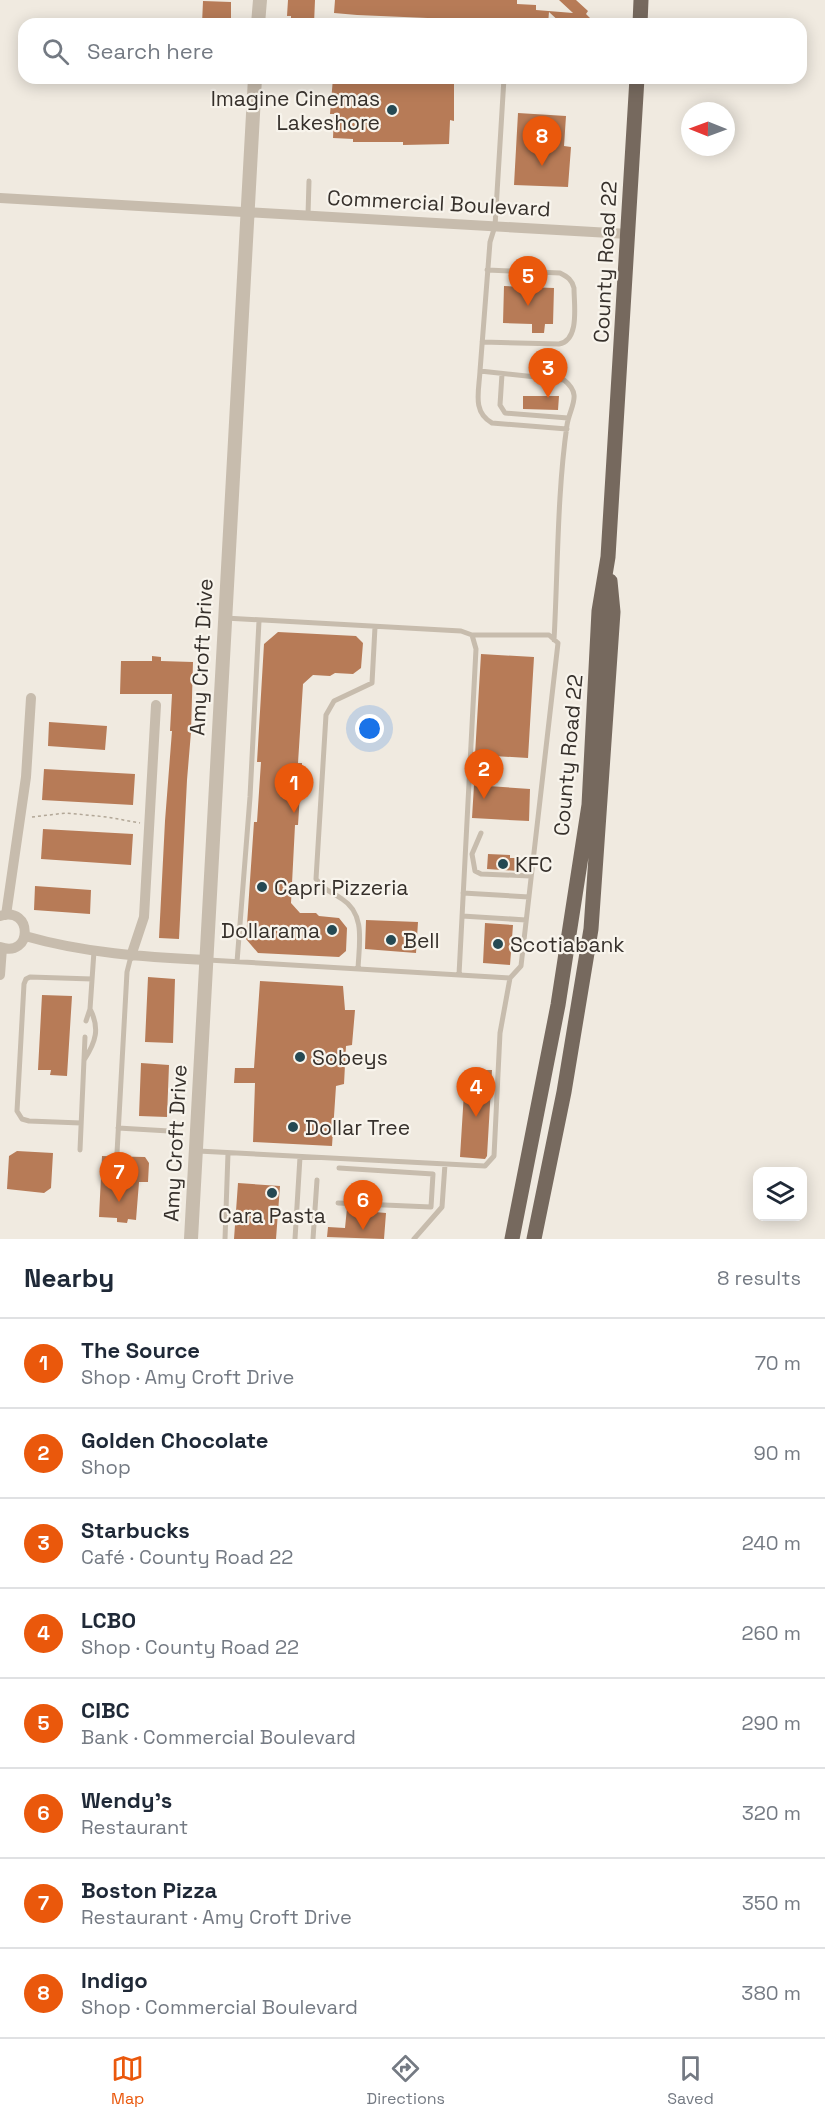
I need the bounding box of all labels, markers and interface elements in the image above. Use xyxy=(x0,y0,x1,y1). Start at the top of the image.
search box xyxy=(18,18,807,84)
icon: search xyxy=(39,35,72,68)
text: Search here xyxy=(87,37,214,65)
place label: Imagine Cinemas Lakeshore xyxy=(211,85,380,136)
north arrow xyxy=(681,102,735,156)
marker: Imagine Cinemas Lakeshore xyxy=(385,103,399,117)
pin: 8 xyxy=(522,116,562,166)
street label: County Road 22 xyxy=(587,180,623,344)
street label: Commercial Boulevard xyxy=(327,184,551,222)
pin: 5 xyxy=(508,256,548,306)
pin: 3 xyxy=(528,348,568,398)
street label: Amy Croft Drive xyxy=(183,578,219,736)
street label: County Road 22 xyxy=(547,673,589,837)
your location xyxy=(355,714,384,743)
pin: 2 xyxy=(464,750,504,799)
pin: 1 xyxy=(274,764,314,813)
place label: KFC xyxy=(515,851,552,878)
marker: KFC xyxy=(496,857,510,871)
place label: Capri Pizzeria xyxy=(274,874,408,901)
marker: Capri Pizzeria xyxy=(255,880,269,894)
place label: Dollarama xyxy=(221,917,320,944)
marker: Dollarama xyxy=(325,923,339,937)
place label: Bell xyxy=(403,927,440,954)
place label: Scotiabank xyxy=(510,931,625,958)
marker: Bell xyxy=(384,933,398,947)
marker: Scotiabank xyxy=(491,937,505,951)
place label: Sobeys xyxy=(312,1044,388,1071)
marker: Sobeys xyxy=(293,1050,307,1064)
street label: Amy Croft Drive xyxy=(157,1064,193,1222)
pin: 4 xyxy=(456,1068,496,1117)
place label: Dollar Tree xyxy=(305,1114,410,1141)
marker: Dollar Tree xyxy=(286,1120,300,1134)
pin: 7 xyxy=(100,1152,138,1202)
map controls xyxy=(753,1167,807,1221)
button: layers xyxy=(753,1167,807,1221)
pin: 6 xyxy=(344,1180,382,1230)
marker: Cara Pasta xyxy=(265,1186,279,1200)
place label: Cara Pasta xyxy=(218,1202,326,1229)
text: Nearby xyxy=(24,1261,114,1295)
text: 8 results xyxy=(717,1265,801,1291)
text: The Source xyxy=(81,1336,200,1364)
text: 1 xyxy=(39,1350,48,1376)
text: 70 m xyxy=(755,1350,801,1376)
text: Shop · Amy Croft Drive xyxy=(81,1364,294,1390)
text: Golden Chocolate xyxy=(81,1426,268,1454)
text: 2 xyxy=(38,1440,49,1466)
text: 90 m xyxy=(754,1440,801,1466)
text: Shop xyxy=(81,1454,131,1480)
text: Starbucks xyxy=(81,1516,190,1544)
text: 3 xyxy=(37,1530,50,1556)
text: 240 m xyxy=(742,1530,801,1556)
text: Café · County Road 22 xyxy=(81,1544,293,1570)
text: LCBO xyxy=(81,1606,136,1634)
text: 4 xyxy=(37,1620,50,1646)
text: 260 m xyxy=(742,1620,801,1646)
text: Shop · County Road 22 xyxy=(81,1634,299,1660)
text: CIBC xyxy=(81,1696,130,1724)
text: 5 xyxy=(38,1710,50,1736)
text: 290 m xyxy=(742,1710,801,1736)
text: Bank · Commercial Boulevard xyxy=(81,1724,356,1750)
text: Wendy's xyxy=(81,1786,172,1814)
text: 6 xyxy=(37,1800,50,1826)
text: 320 m xyxy=(742,1800,801,1826)
text: Restaurant xyxy=(81,1814,188,1840)
text: Boston Pizza xyxy=(81,1876,217,1904)
text: 7 xyxy=(38,1890,49,1916)
text: 350 m xyxy=(742,1890,801,1916)
text: Restaurant · Amy Croft Drive xyxy=(81,1904,352,1930)
text: Indigo xyxy=(81,1966,148,1994)
text: 8 xyxy=(38,1980,50,2006)
text: 380 m xyxy=(741,1980,801,2006)
text: Shop · Commercial Boulevard xyxy=(81,1994,358,2020)
tab: Map xyxy=(111,2052,144,2109)
tab: Directions xyxy=(367,2052,445,2109)
tab: Saved xyxy=(667,2052,714,2109)

